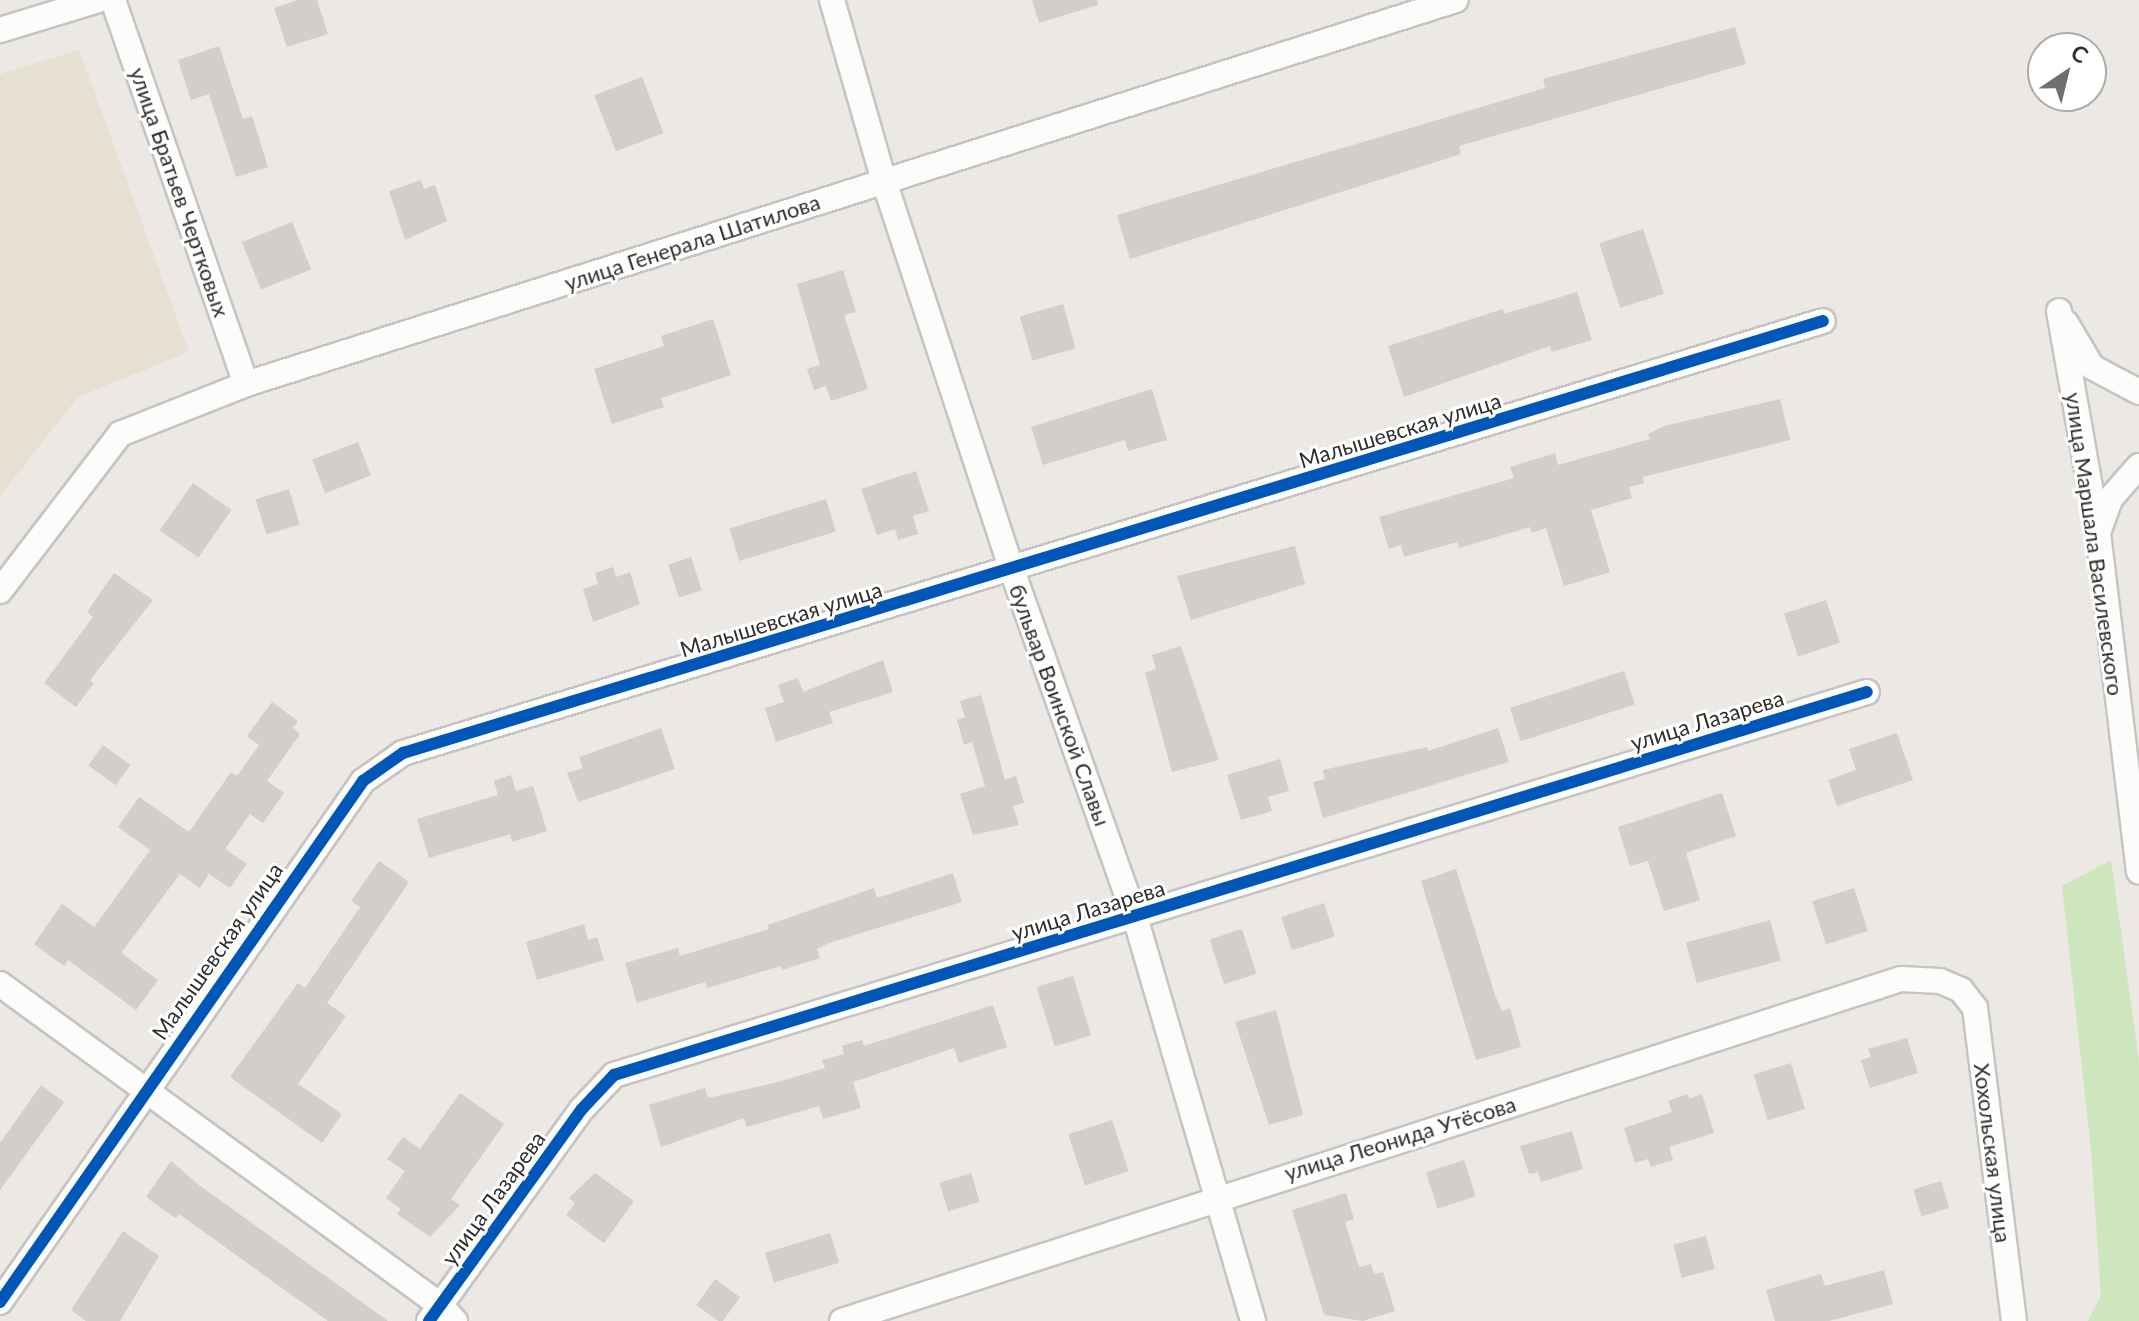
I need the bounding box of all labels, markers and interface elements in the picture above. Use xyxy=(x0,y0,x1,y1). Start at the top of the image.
north arrow xyxy=(2027,32,2107,112)
text: С xyxy=(2066,38,2094,69)
street label: улица Братьев Чертковых xyxy=(125,64,235,320)
street label: улица Генерала Шатилова xyxy=(561,188,823,296)
street label: Малышевская улица xyxy=(1296,387,1504,473)
street label: улица Маршала Василевского xyxy=(2061,391,2129,697)
street label: Малышевская улица xyxy=(677,576,885,662)
street label: бульвар Воинской Славы xyxy=(1004,581,1116,829)
street label: улица Лазарева xyxy=(1627,684,1787,756)
street label: Малышевская улица xyxy=(146,857,288,1045)
street label: улица Лазарева xyxy=(1008,874,1168,946)
street label: Хохольская улица xyxy=(1969,1062,2017,1244)
street label: улица Леонида Утёсова xyxy=(1281,1090,1519,1186)
street label: улица Лазарева xyxy=(436,1126,550,1270)

